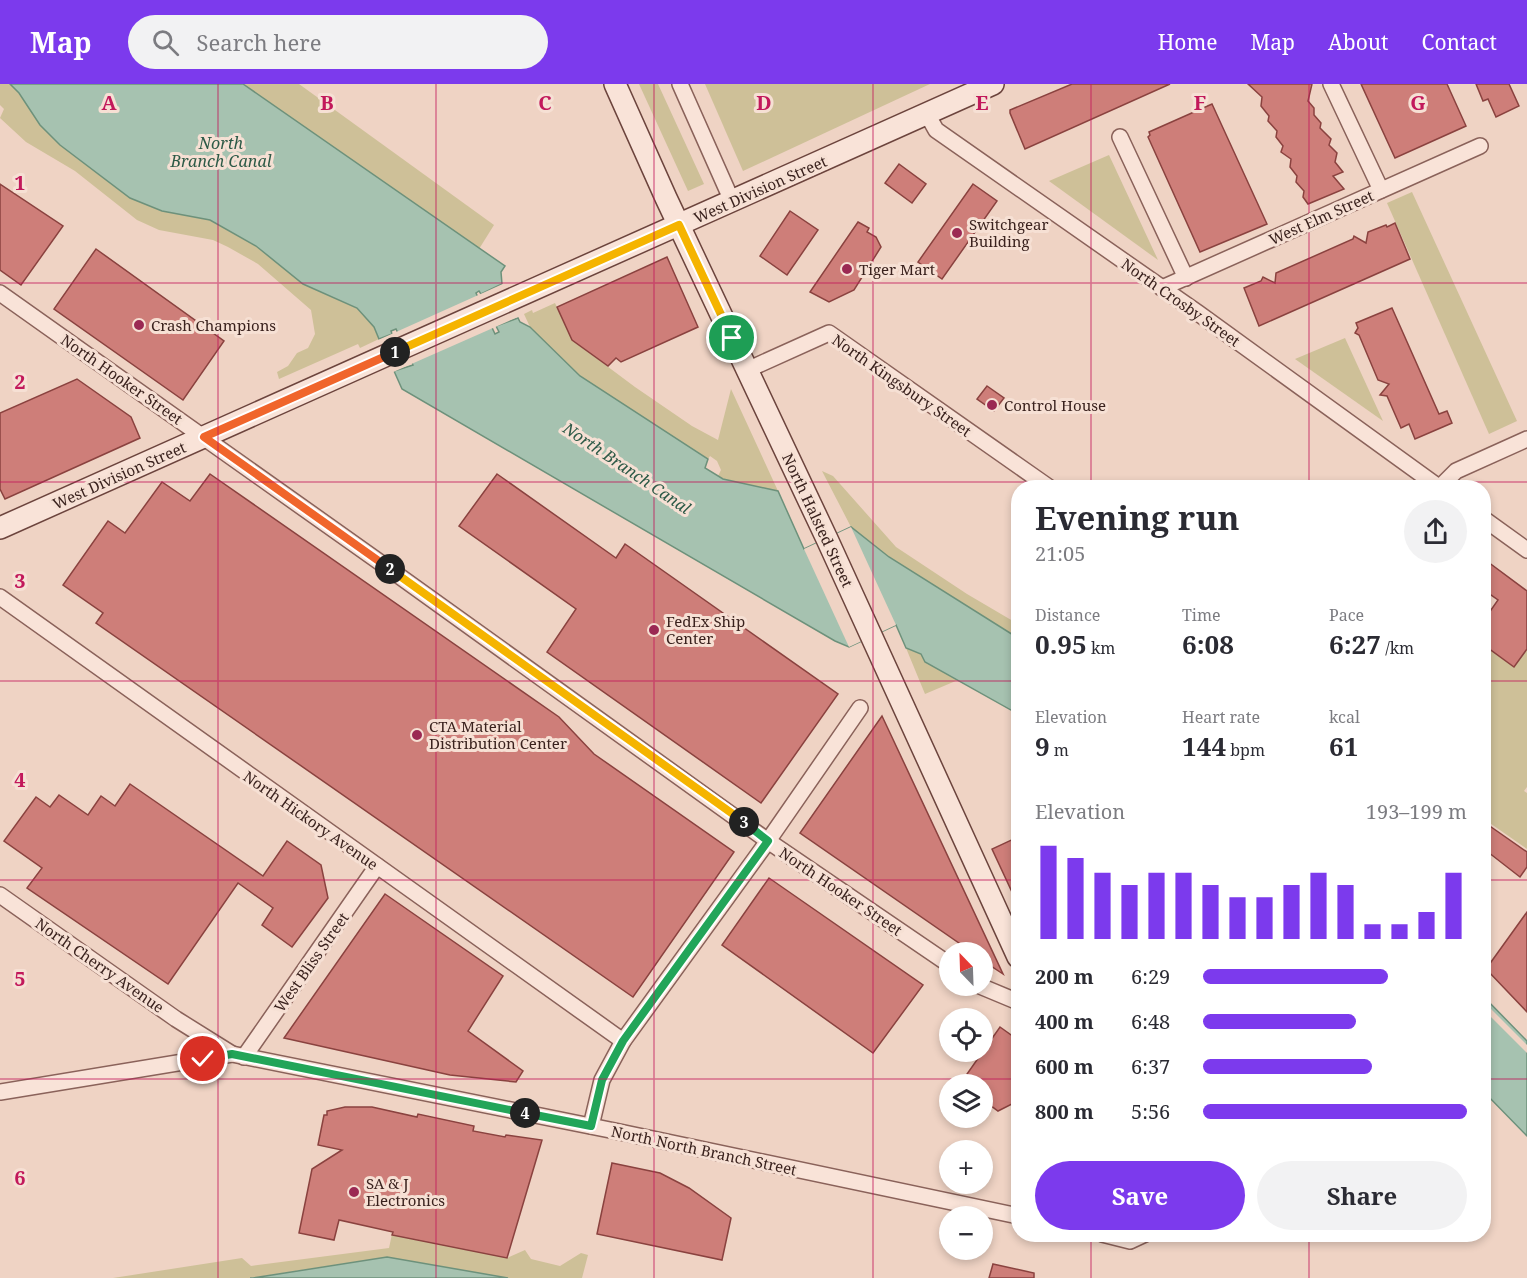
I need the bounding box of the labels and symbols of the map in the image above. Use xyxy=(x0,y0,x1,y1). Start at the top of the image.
text: A xyxy=(101,89,117,116)
text: B xyxy=(320,89,334,116)
text: C xyxy=(538,89,552,116)
text: D xyxy=(756,89,772,116)
text: E xyxy=(975,89,989,116)
text: F xyxy=(1194,89,1206,116)
text: G xyxy=(1410,89,1426,116)
water label: North Branch Canal xyxy=(169,132,272,172)
street label: West Division Street xyxy=(690,151,830,227)
text: 1 xyxy=(14,169,26,196)
street label: West Elm Street xyxy=(1265,185,1377,249)
place label: Switchgear Building xyxy=(969,214,1049,251)
marker: Switchgear Building xyxy=(950,226,964,240)
street label: North Crosby Street xyxy=(1118,253,1244,351)
place label: Tiger Mart xyxy=(859,259,935,279)
marker: Tiger Mart xyxy=(840,262,854,276)
pin xyxy=(706,312,757,363)
place label: Crash Champions xyxy=(151,315,276,335)
marker: Crash Champions xyxy=(132,318,146,332)
street label: North Hooker Street xyxy=(57,329,187,429)
street label: North Kingsbury Street xyxy=(828,329,976,441)
pin: 1 xyxy=(380,337,410,367)
text: 2 xyxy=(14,368,26,395)
place label: Control House xyxy=(1004,395,1106,415)
marker: Control House xyxy=(985,398,999,412)
water label: North Branch Canal xyxy=(558,417,695,519)
street label: West Division Street xyxy=(49,437,189,513)
street label: North Halsted Street xyxy=(778,450,858,590)
pin: 2 xyxy=(375,554,405,584)
text: 3 xyxy=(14,567,26,594)
place label: FedEx Ship Center xyxy=(666,611,745,648)
marker: FedEx Ship Center xyxy=(647,623,661,637)
place label: CTA Material Distribution Center xyxy=(429,716,567,753)
marker: CTA Material Distribution Center xyxy=(410,728,424,742)
text: 4 xyxy=(14,766,26,793)
street label: North Hickory Avenue xyxy=(240,766,382,874)
pin: 3 xyxy=(729,807,759,837)
street label: North Hooker Street xyxy=(776,842,906,940)
street label: West Bliss Street xyxy=(269,908,353,1016)
street label: North Cherry Avenue xyxy=(32,913,168,1017)
north arrow xyxy=(939,942,993,996)
text: 5 xyxy=(14,965,26,992)
pin xyxy=(177,1033,228,1084)
pin: 4 xyxy=(510,1098,540,1128)
street label: North North Branch Street xyxy=(609,1121,799,1179)
text: 6 xyxy=(14,1164,26,1191)
place label: SA & J Electronics xyxy=(366,1173,445,1210)
marker: SA & J Electronics xyxy=(347,1185,361,1199)

